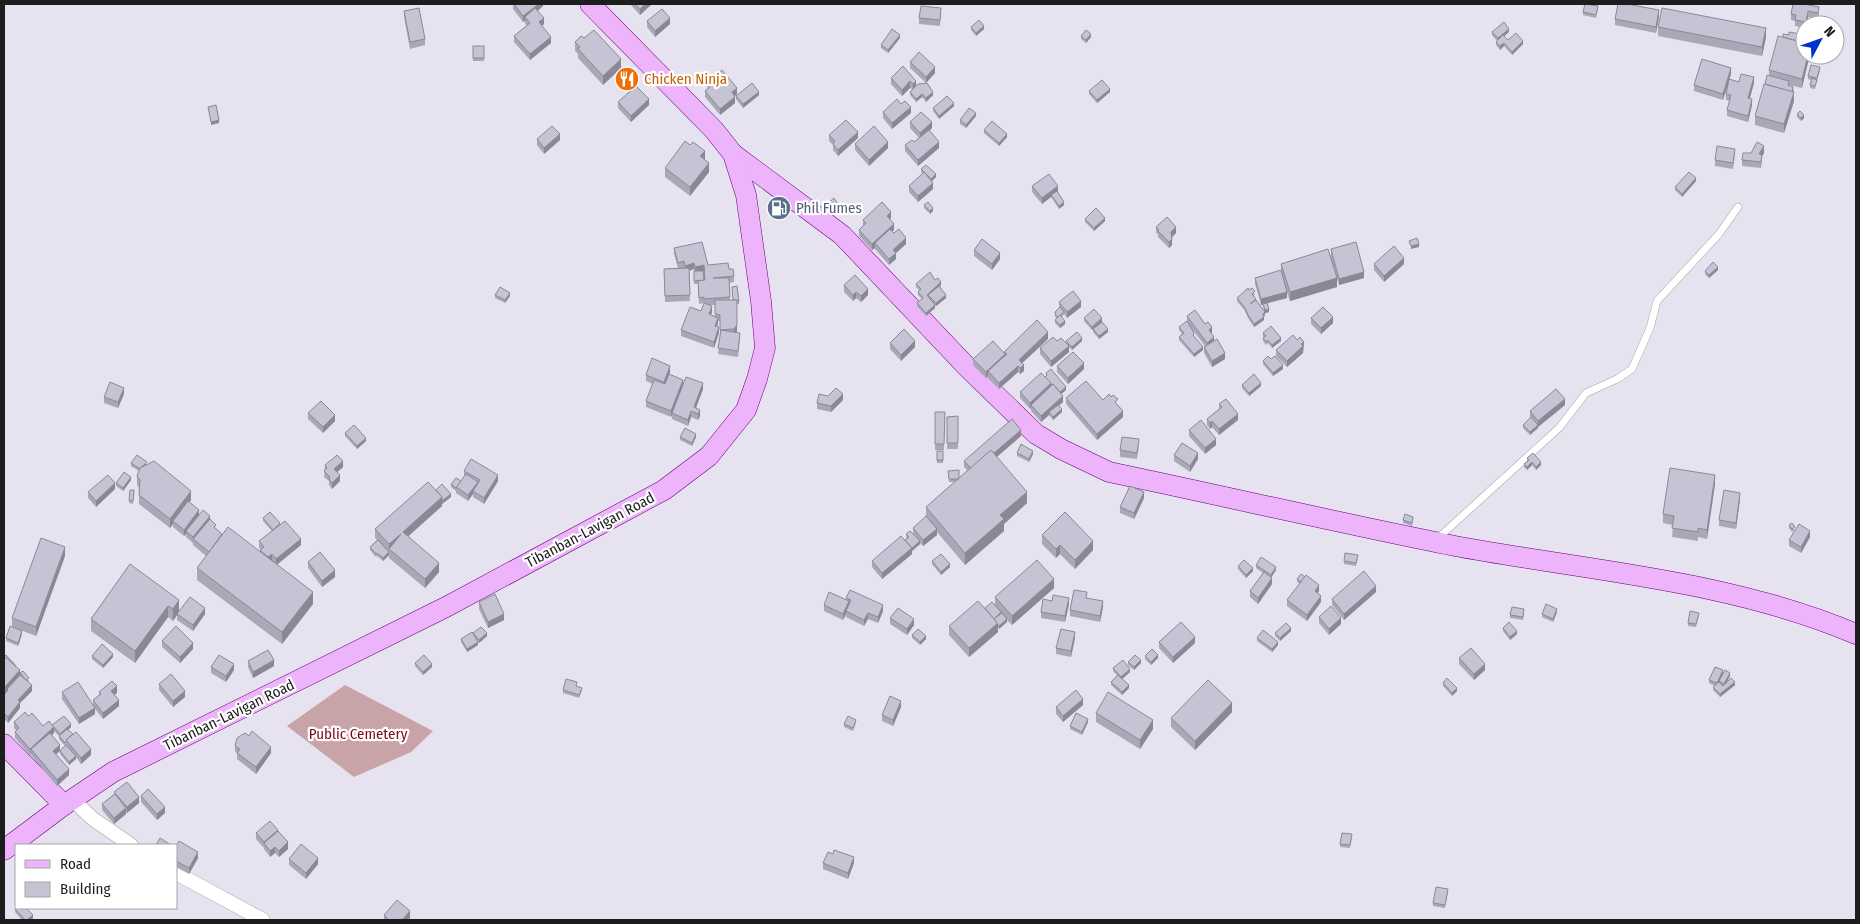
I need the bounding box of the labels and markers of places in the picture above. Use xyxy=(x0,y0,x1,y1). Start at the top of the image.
restaurant icon: Chicken Ninja xyxy=(614,66,640,92)
place label: Chicken Ninja xyxy=(644,70,727,88)
fuel station icon: Phil Fumes xyxy=(766,195,792,221)
place label: Phil Fumes xyxy=(796,199,862,217)

